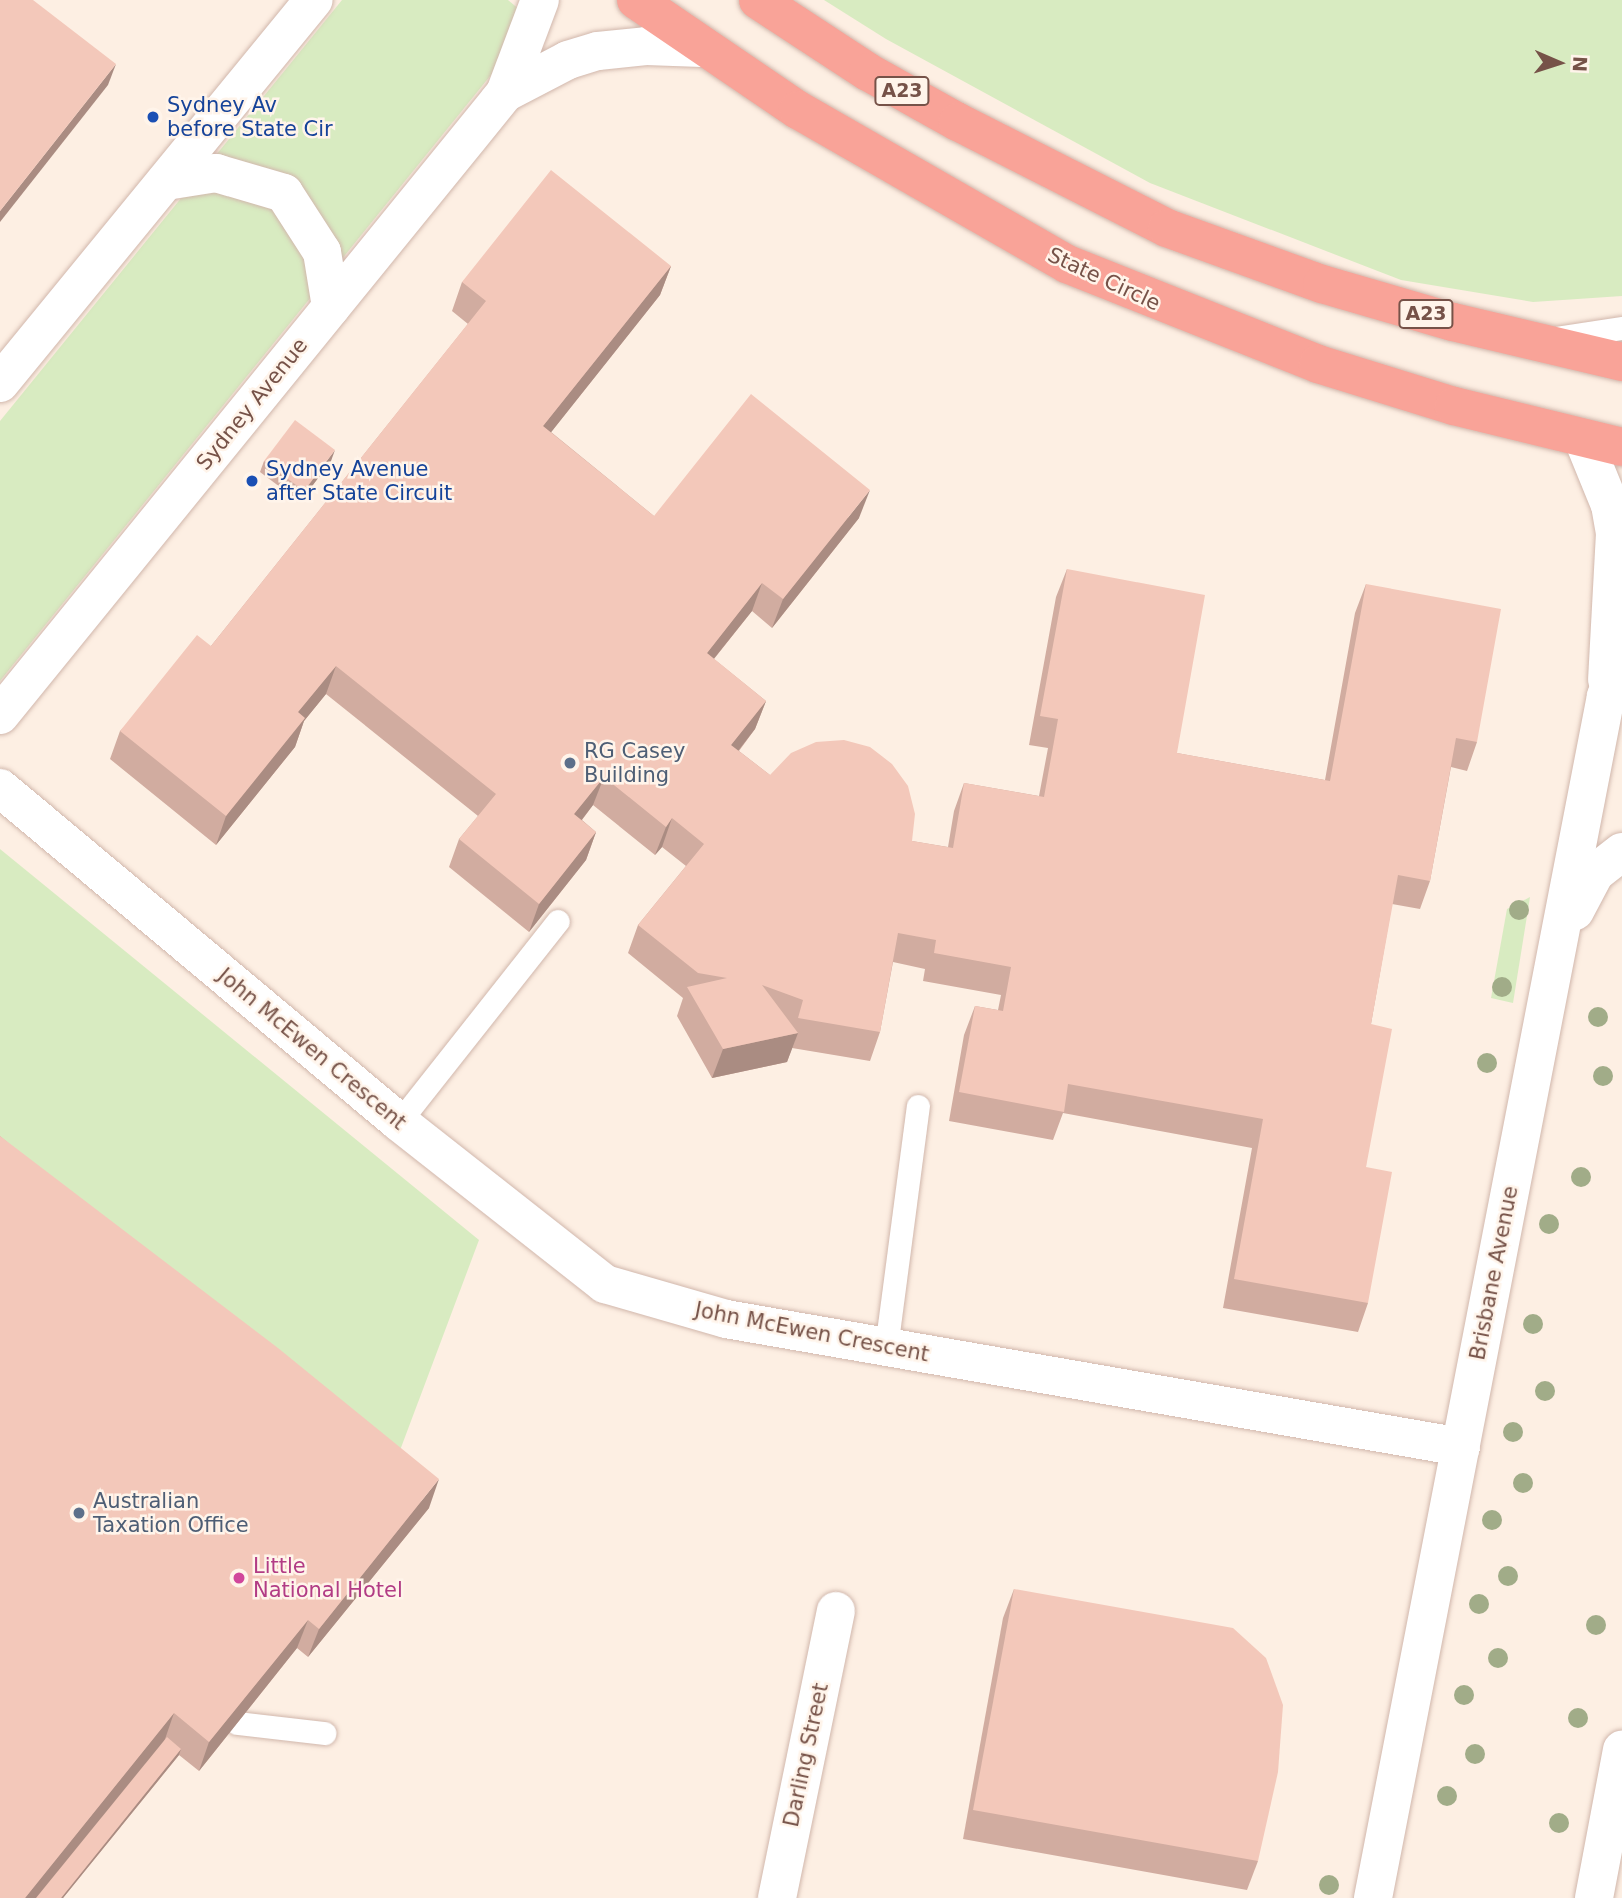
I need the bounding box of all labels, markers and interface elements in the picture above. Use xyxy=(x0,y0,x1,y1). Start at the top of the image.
north arrow xyxy=(1524,28,1594,98)
text: N xyxy=(1569,56,1591,73)
road number: A23 xyxy=(874,76,930,106)
place label: Sydney Av before State Cir xyxy=(167,92,333,142)
marker: Sydney Av before State Cir xyxy=(145,109,161,125)
street label: State Circle xyxy=(1044,242,1164,316)
road number: A23 xyxy=(1398,298,1454,330)
street label: Sydney Avenue xyxy=(191,333,313,475)
place label: Sydney Avenue after State Circuit xyxy=(266,456,452,506)
marker: Sydney Avenue after State Circuit xyxy=(244,473,260,489)
place label: RG Casey Building xyxy=(584,738,685,788)
marker: RG Casey Building xyxy=(562,755,578,771)
street label: John McEwen Crescent xyxy=(213,963,411,1135)
street label: Brisbane Avenue xyxy=(1465,1184,1523,1362)
street label: John McEwen Crescent xyxy=(693,1297,931,1367)
place label: Australian Taxation Office xyxy=(93,1488,249,1538)
marker: Australian Taxation Office xyxy=(71,1505,87,1521)
place label: Little National Hotel xyxy=(253,1553,403,1603)
marker: Little National Hotel xyxy=(231,1570,247,1586)
street label: Darling Street xyxy=(778,1681,834,1829)

